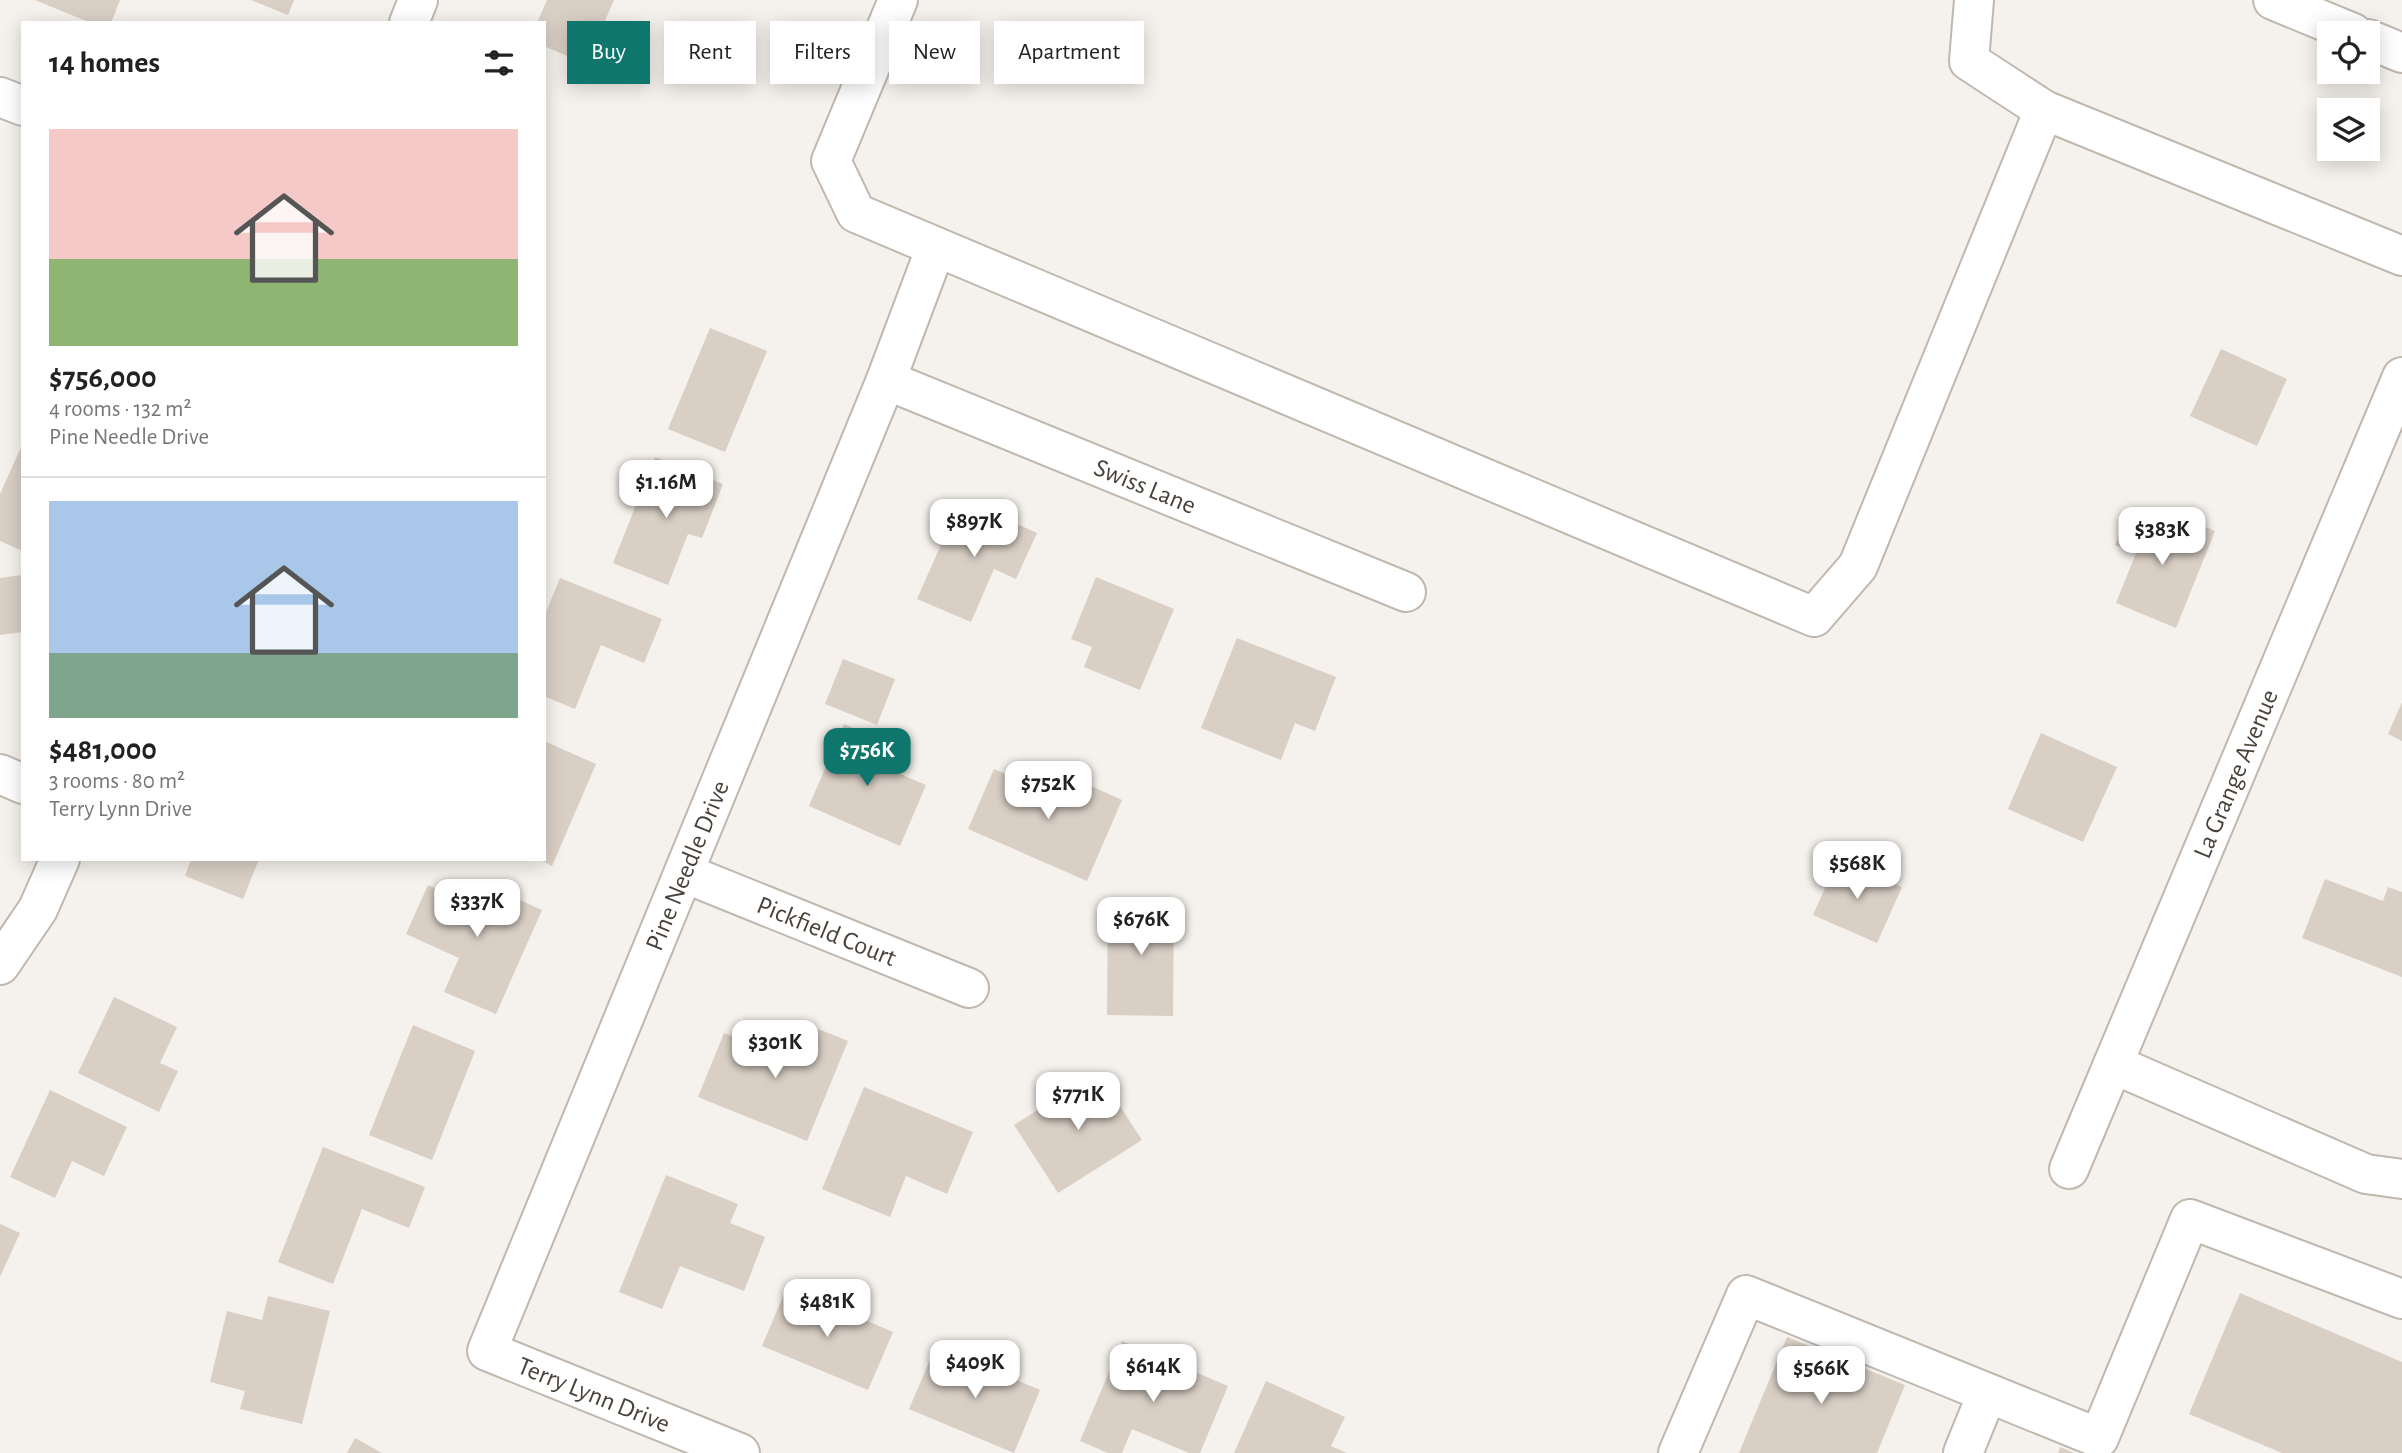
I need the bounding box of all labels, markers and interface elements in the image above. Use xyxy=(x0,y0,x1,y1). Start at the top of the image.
chip: Buy xyxy=(567,21,650,84)
chip: Rent xyxy=(664,21,756,84)
chip: Filters xyxy=(770,21,875,84)
chip: New xyxy=(889,21,980,84)
chip: Apartment xyxy=(994,21,1144,84)
map controls xyxy=(2317,21,2380,161)
button: locate xyxy=(2317,21,2380,84)
icon: filters xyxy=(480,44,518,82)
text: 14 homes xyxy=(49,48,160,78)
button: layers xyxy=(2317,98,2380,161)
icon: home xyxy=(221,175,347,301)
text: $756,000 xyxy=(49,363,157,393)
text: 4 rooms · 132 m² xyxy=(49,398,191,421)
text: Pine Needle Drive xyxy=(49,426,209,449)
street label: Swiss Lane xyxy=(1090,454,1199,519)
pin: $1.16M xyxy=(609,461,723,520)
text: $1.16M xyxy=(635,471,697,494)
pin: $897K xyxy=(925,500,1023,559)
pin: $383K xyxy=(2113,508,2211,567)
text: $897K xyxy=(946,510,1002,533)
text: $383K xyxy=(2135,518,2189,541)
icon: home xyxy=(221,547,347,673)
street label: La Grange Avenue xyxy=(2189,686,2283,862)
pin: $756K xyxy=(818,728,916,788)
text: $481,000 xyxy=(49,735,157,765)
text: $756K xyxy=(840,739,894,762)
pin: $752K xyxy=(999,762,1097,821)
text: 3 rooms · 80 m² xyxy=(49,770,185,793)
text: $752K xyxy=(1021,772,1075,795)
street label: Pine Needle Drive xyxy=(641,777,734,954)
text: Terry Lynn Drive xyxy=(49,798,192,821)
pin: $568K xyxy=(1808,842,1906,901)
text: $568K xyxy=(1829,852,1885,875)
pin: $337K xyxy=(428,880,526,939)
text: $337K xyxy=(450,890,504,913)
street label: Pickfield Court xyxy=(753,892,900,971)
pin: $676K xyxy=(1092,898,1190,957)
text: $676K xyxy=(1113,908,1169,931)
pin: $301K xyxy=(726,1020,824,1080)
text: $301K xyxy=(748,1031,802,1054)
pin: $771K xyxy=(1029,1072,1127,1132)
text: $771K xyxy=(1052,1083,1104,1106)
pin: $481K xyxy=(778,1280,876,1339)
text: $481K xyxy=(800,1290,854,1313)
pin: $409K xyxy=(926,1340,1024,1400)
pin: $614K xyxy=(1104,1344,1202,1404)
pin: $566K xyxy=(1772,1346,1870,1406)
text: $409K xyxy=(946,1351,1004,1374)
street label: Terry Lynn Drive xyxy=(514,1353,673,1437)
text: $614K xyxy=(1126,1355,1180,1378)
text: $566K xyxy=(1793,1357,1849,1380)

